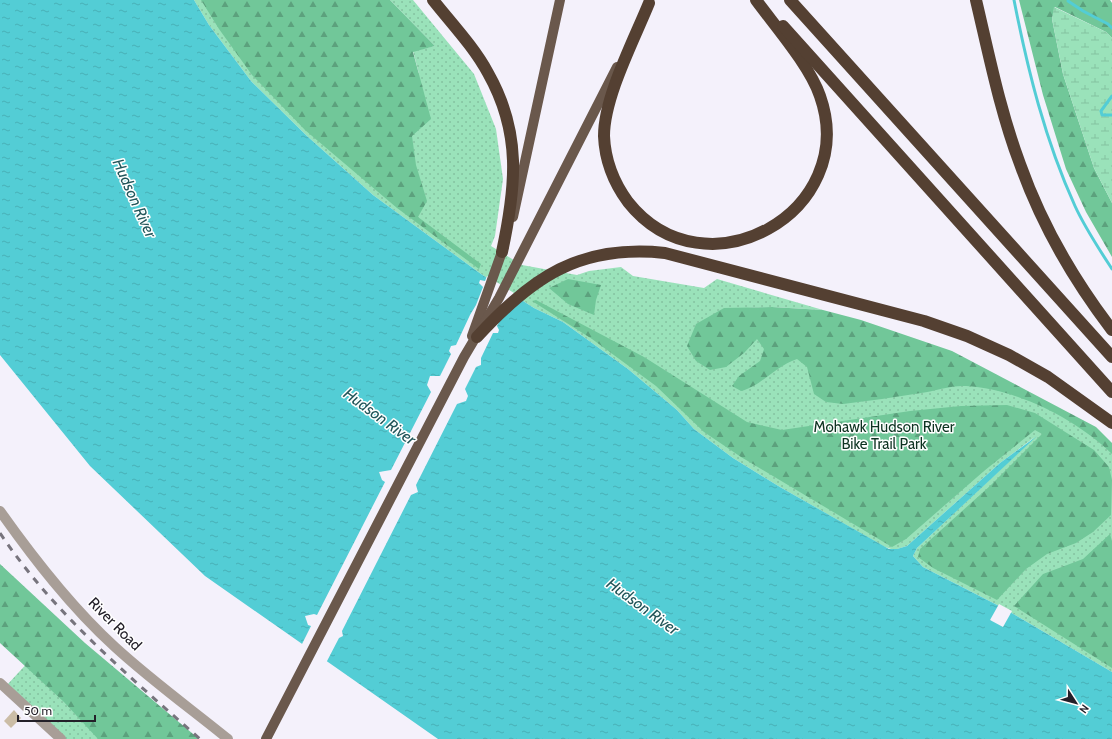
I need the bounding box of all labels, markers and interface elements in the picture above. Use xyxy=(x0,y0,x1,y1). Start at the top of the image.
water label: Hudson River xyxy=(109,156,161,242)
water label: Hudson River xyxy=(340,384,420,450)
park label: Mohawk Hudson River Bike Trail Park xyxy=(814,418,955,453)
water label: Hudson River xyxy=(603,574,683,640)
street label: River Road xyxy=(85,594,145,654)
north arrow xyxy=(1056,683,1096,723)
scale bar xyxy=(18,697,95,723)
text: N xyxy=(1076,702,1092,716)
text: 50 m xyxy=(24,703,52,718)

